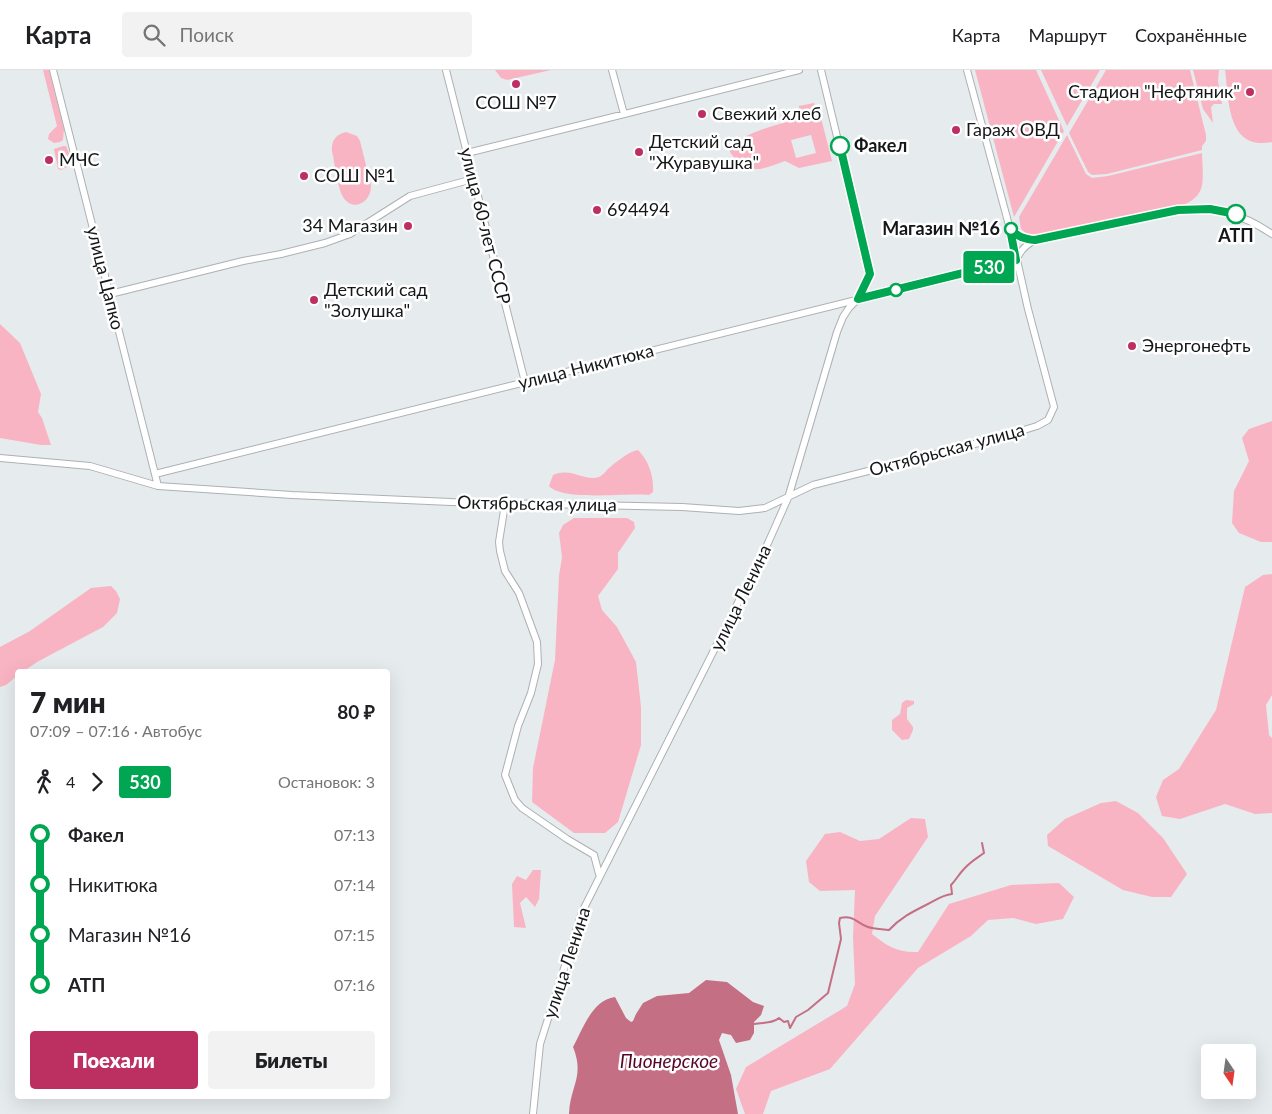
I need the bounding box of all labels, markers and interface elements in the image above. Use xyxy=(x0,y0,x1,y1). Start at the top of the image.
search box xyxy=(122,12,472,57)
text: Карта xyxy=(25,20,92,49)
icon: search xyxy=(140,21,168,49)
text: Поиск xyxy=(180,23,234,46)
text: Карта xyxy=(952,24,1000,46)
text: Маршрут xyxy=(1028,24,1107,46)
text: Сохранённые xyxy=(1135,24,1247,46)
marker: СОШ №7 xyxy=(510,78,522,90)
place label: Стадион "Нефтяник" xyxy=(1068,80,1240,102)
marker: Стадион "Нефтяник" xyxy=(1244,86,1256,98)
place label: СОШ №7 xyxy=(475,91,557,113)
place label: Свежий хлеб xyxy=(712,102,821,124)
marker: Свежий хлеб xyxy=(696,108,708,120)
place label: Гараж ОВД xyxy=(966,118,1060,140)
marker: Гараж ОВД xyxy=(950,124,962,136)
place label: Детский сад "Журавушка" xyxy=(649,130,759,173)
place label: Факел xyxy=(854,134,907,156)
marker: Факел xyxy=(830,136,850,156)
street label: улица 60-лет СССР xyxy=(456,145,516,307)
marker: Детский сад "Журавушка" xyxy=(633,146,645,158)
place label: МЧС xyxy=(59,148,100,170)
marker: МЧС xyxy=(43,154,55,166)
place label: СОШ №1 xyxy=(314,164,395,186)
marker: СОШ №1 xyxy=(298,170,310,182)
place label: 694494 xyxy=(607,198,670,220)
marker: 694494 xyxy=(591,204,603,216)
marker: АТП xyxy=(1226,204,1246,224)
place label: 34 Магазин xyxy=(302,214,398,236)
place label: Магазин №16 xyxy=(882,217,1000,239)
marker: 34 Магазин xyxy=(402,220,414,232)
marker: Магазин №16 xyxy=(1004,222,1018,236)
street label: улица Цапко xyxy=(82,224,129,332)
place label: АТП xyxy=(1217,224,1254,246)
line badge: 530 xyxy=(960,251,1018,283)
text: 530 xyxy=(973,256,1005,278)
place label: Детский сад "Золушка" xyxy=(324,278,428,321)
unlabelled marker xyxy=(889,283,903,297)
marker: Детский сад "Золушка" xyxy=(308,294,320,306)
place label: Энергонефть xyxy=(1142,334,1251,356)
street label: улица Никитюка xyxy=(516,339,656,394)
marker: Энергонефть xyxy=(1126,340,1138,352)
street label: Октябрьская улица xyxy=(867,418,1027,480)
street label: Октябрьская улица xyxy=(457,491,617,515)
street label: улица Ленина xyxy=(705,541,775,654)
text: 7 мин xyxy=(30,685,106,719)
text: 80 ₽ xyxy=(337,700,375,723)
text: 07:09 – 07:16 · Автобус xyxy=(30,721,202,740)
icon: walk xyxy=(30,768,58,796)
icon: forward xyxy=(83,768,111,796)
text: 530 xyxy=(129,771,161,793)
text: 4 xyxy=(66,772,75,791)
text: Остановок: 3 xyxy=(278,772,375,791)
text: Факел xyxy=(68,823,124,846)
text: 07:13 xyxy=(334,825,375,844)
text: Никитюка xyxy=(68,873,158,896)
text: 07:14 xyxy=(334,875,375,894)
street label: улица Ленина xyxy=(538,904,594,1021)
text: Магазин №16 xyxy=(68,923,191,946)
text: 07:15 xyxy=(334,925,375,944)
text: АТП xyxy=(68,973,105,996)
text: 07:16 xyxy=(334,975,375,994)
button: Поехали xyxy=(30,1031,198,1089)
button: Билеты xyxy=(208,1031,375,1089)
north arrow xyxy=(1201,1044,1256,1099)
map controls xyxy=(1201,1044,1256,1099)
water label: Пионерское xyxy=(620,1049,718,1072)

